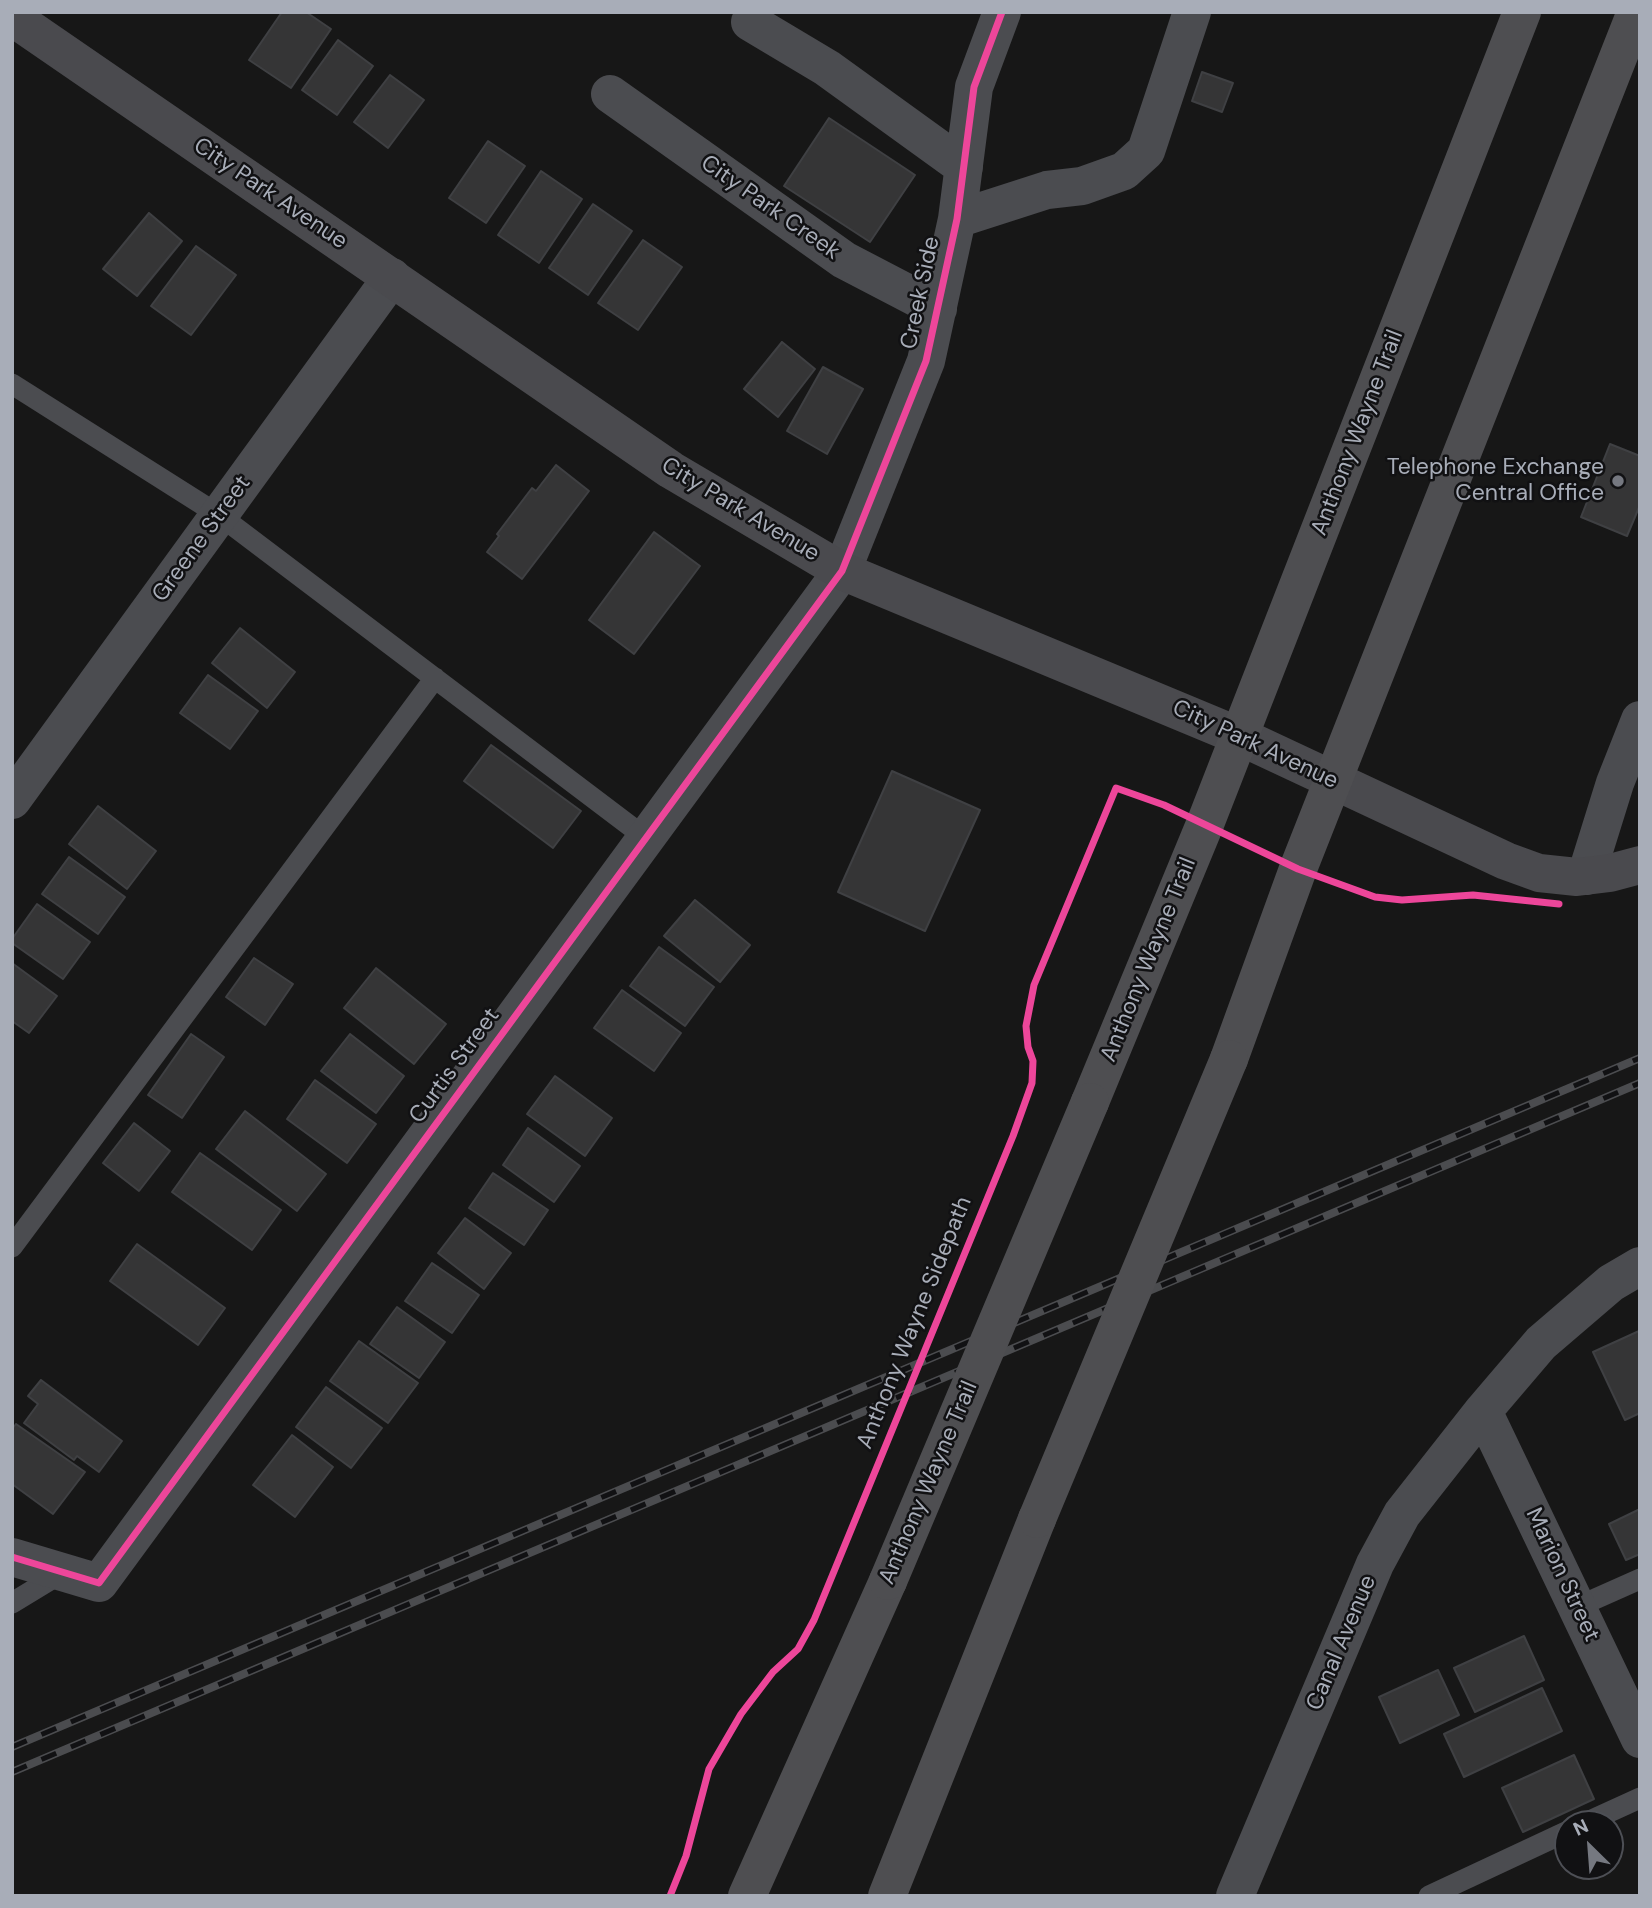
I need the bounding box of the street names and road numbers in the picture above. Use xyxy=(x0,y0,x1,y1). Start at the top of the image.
street label: City Park Avenue xyxy=(188,132,352,256)
street label: City Park Creek xyxy=(695,150,845,266)
street label: Creek Side xyxy=(896,234,946,352)
street label: Anthony Wayne Trail xyxy=(1306,326,1410,540)
street label: City Park Avenue xyxy=(656,452,824,568)
street label: Greene Street xyxy=(147,471,257,607)
street label: City Park Avenue xyxy=(1168,695,1342,795)
street label: Anthony Wayne Trail xyxy=(1095,854,1203,1066)
street label: Curtis Street xyxy=(404,1003,506,1129)
street label: Anthony Wayne Sidepath xyxy=(852,1193,978,1453)
street label: Anthony Wayne Trail xyxy=(874,1377,984,1589)
street label: Marion Street xyxy=(1519,1504,1605,1646)
street label: Canal Avenue xyxy=(1301,1571,1383,1715)

